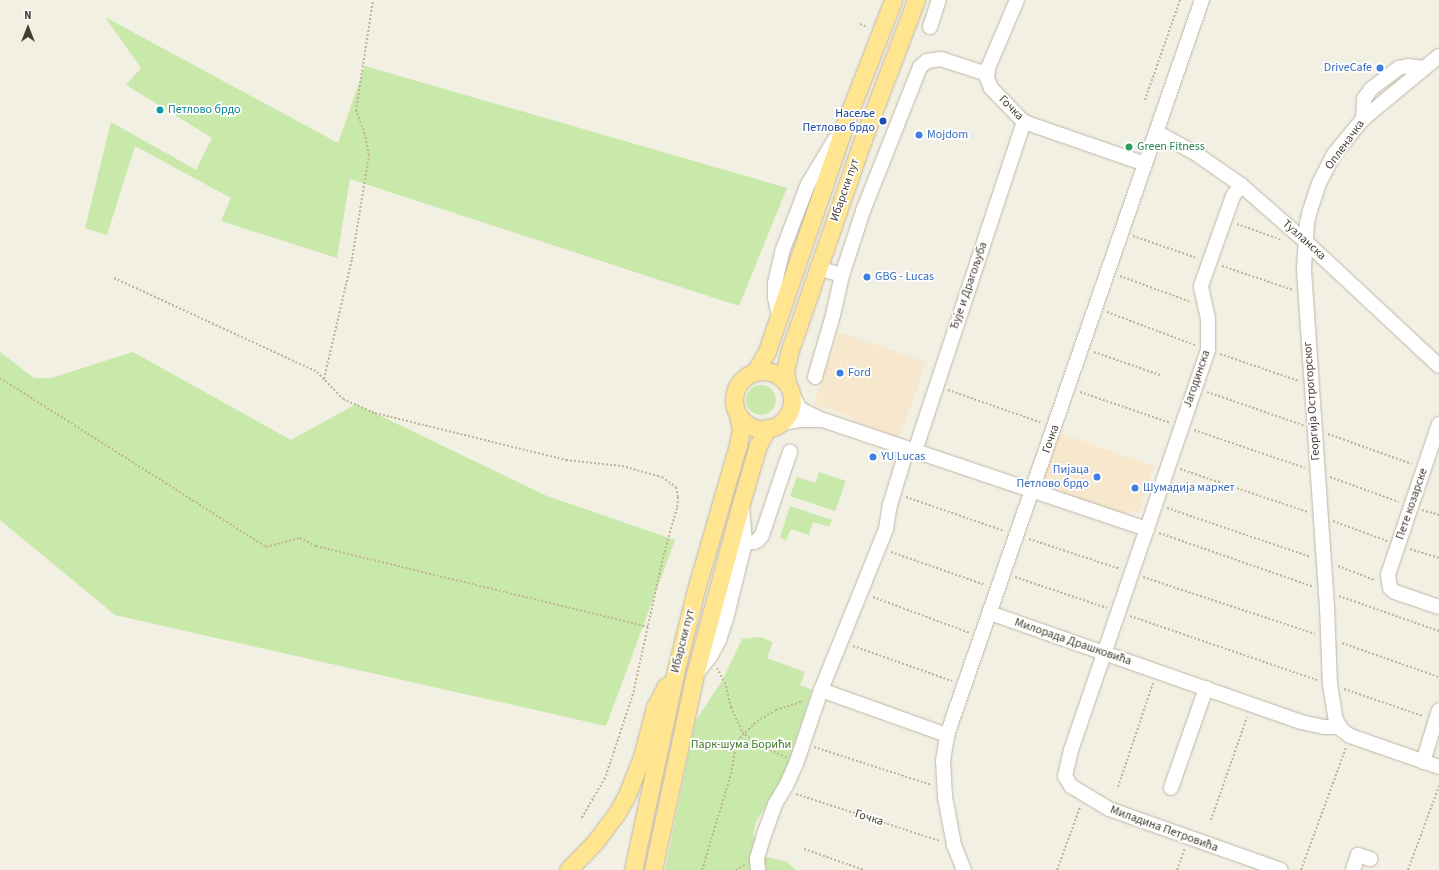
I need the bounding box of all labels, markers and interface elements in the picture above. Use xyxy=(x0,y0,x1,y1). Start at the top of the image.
north arrow xyxy=(8,8,48,48)
text: N xyxy=(24,8,32,23)
place label: DriveCafe xyxy=(1324,61,1372,75)
marker: DriveCafe xyxy=(1375,63,1385,73)
street label: Гочка xyxy=(996,93,1026,123)
place label: Петлово брдо xyxy=(168,103,241,117)
marker: Петлово брдо xyxy=(155,105,165,115)
place label: Насеље Петлово брдо xyxy=(802,107,875,135)
marker: Насеље Петлово брдо xyxy=(878,116,888,126)
street label: Опленачка xyxy=(1322,117,1368,173)
place label: Mojdom xyxy=(927,128,968,142)
marker: Mojdom xyxy=(914,130,924,140)
place label: Green Fitness xyxy=(1137,140,1205,154)
marker: Green Fitness xyxy=(1124,142,1134,152)
street label: Ибарски пут xyxy=(828,157,862,223)
street label: Тузланска xyxy=(1279,217,1329,263)
street label: Ђује и Драгољуба xyxy=(947,240,991,332)
place label: GBG - Lucas xyxy=(875,270,934,284)
marker: GBG - Lucas xyxy=(862,272,872,282)
street label: Георгија Острогорског xyxy=(1301,341,1323,461)
street label: Јагодинска xyxy=(1180,348,1214,410)
place label: Ford xyxy=(848,366,871,380)
marker: Ford xyxy=(835,368,845,378)
street label: Гочка xyxy=(1039,423,1063,455)
place label: YU Lucas xyxy=(881,450,925,464)
marker: YU Lucas xyxy=(868,452,878,462)
place label: Пијаца Петлово брдо xyxy=(1016,463,1089,491)
street label: Пете козарске xyxy=(1393,466,1431,542)
marker: Пијаца Петлово брдо xyxy=(1092,472,1102,482)
place label: Шумадија маркет xyxy=(1143,481,1235,495)
marker: Шумадија маркет xyxy=(1130,483,1140,493)
street label: Ибарски пут xyxy=(668,608,698,674)
street label: Милорада Драшковића xyxy=(1013,615,1133,669)
park label: Парк-шума Борићи xyxy=(691,738,791,752)
street label: Миладина Петровића xyxy=(1108,803,1220,855)
street label: Гочка xyxy=(853,807,885,829)

